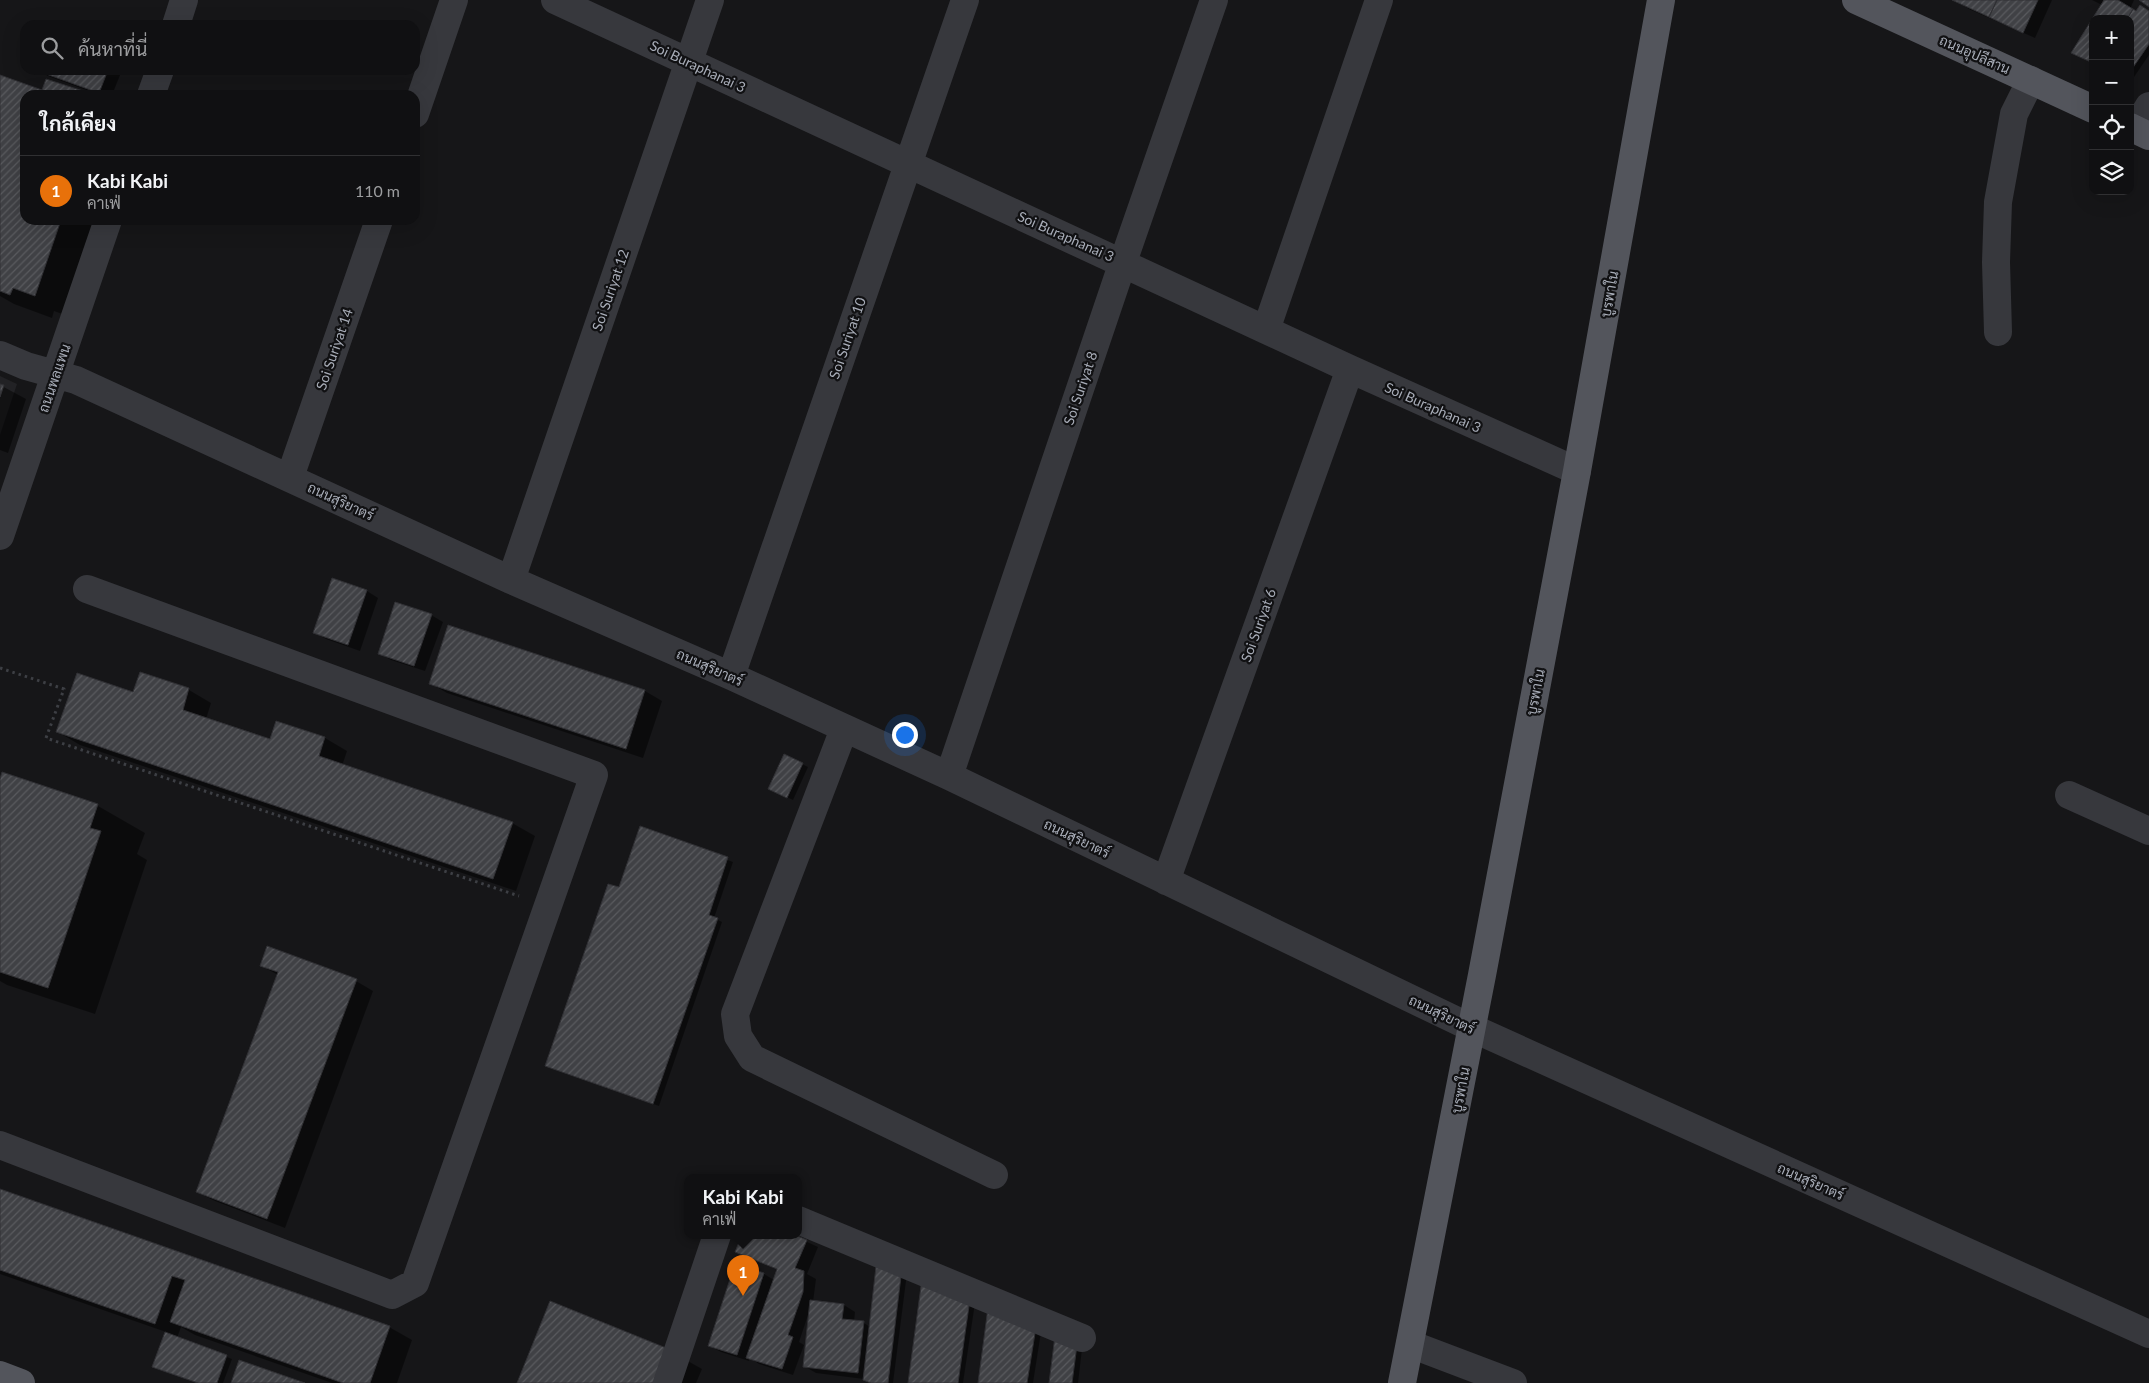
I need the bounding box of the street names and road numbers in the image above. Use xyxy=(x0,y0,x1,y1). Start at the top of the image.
street label: ถนนอุปลีสาน xyxy=(1936,31,2013,79)
street label: Soi Buraphanai 3 xyxy=(647,36,749,96)
street label: Soi Buraphanai 3 xyxy=(1015,207,1117,265)
street label: Soi Suriyat 12 xyxy=(588,247,632,333)
street label: บูรพาใน xyxy=(1597,269,1623,319)
street label: Soi Suriyat 10 xyxy=(825,295,869,381)
street label: Soi Suriyat 14 xyxy=(312,306,356,392)
street label: ถนนพลแพน xyxy=(34,341,74,414)
street label: Soi Suriyat 8 xyxy=(1059,349,1101,427)
street label: Soi Buraphanai 3 xyxy=(1382,378,1484,436)
street label: ถนนสุริยาตร์ xyxy=(304,478,377,526)
street label: Soi Suriyat 6 xyxy=(1237,586,1279,664)
street label: ถนนสุริยาตร์ xyxy=(673,645,746,691)
street label: บูรพาใน xyxy=(1522,667,1550,717)
street label: ถนนสุริยาตร์ xyxy=(1041,815,1113,863)
street label: ถนนสุริยาตร์ xyxy=(1406,991,1478,1039)
street label: บูรพาใน xyxy=(1447,1065,1475,1115)
street label: ถนนสุริยาตร์ xyxy=(1774,1159,1847,1205)

